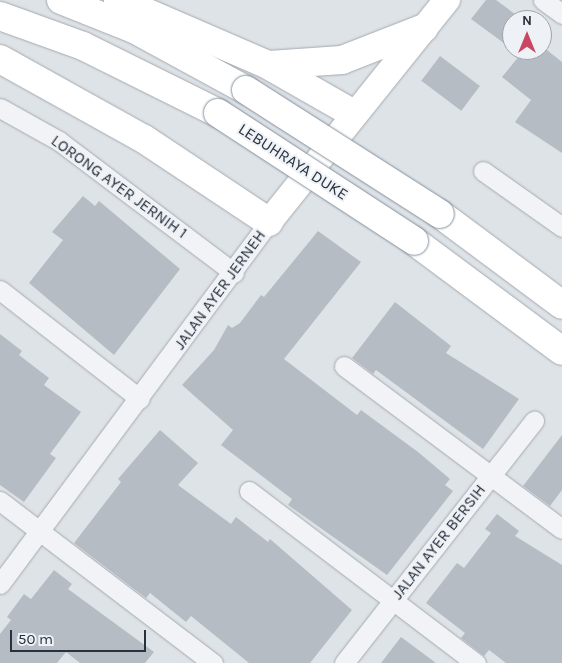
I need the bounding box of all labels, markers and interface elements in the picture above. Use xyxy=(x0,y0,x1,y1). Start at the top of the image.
north arrow xyxy=(502,10,552,60)
text: N xyxy=(522,12,532,29)
street label: LEBUHRAYA DUKE xyxy=(235,119,351,205)
street label: LORONG AYER JERNIH 1 xyxy=(47,131,191,243)
street label: JALAN AYER JERNEH xyxy=(170,226,270,354)
street label: JALAN AYER BERSIH xyxy=(388,481,490,603)
scale bar xyxy=(12,620,149,652)
text: 50 m xyxy=(18,630,53,648)

